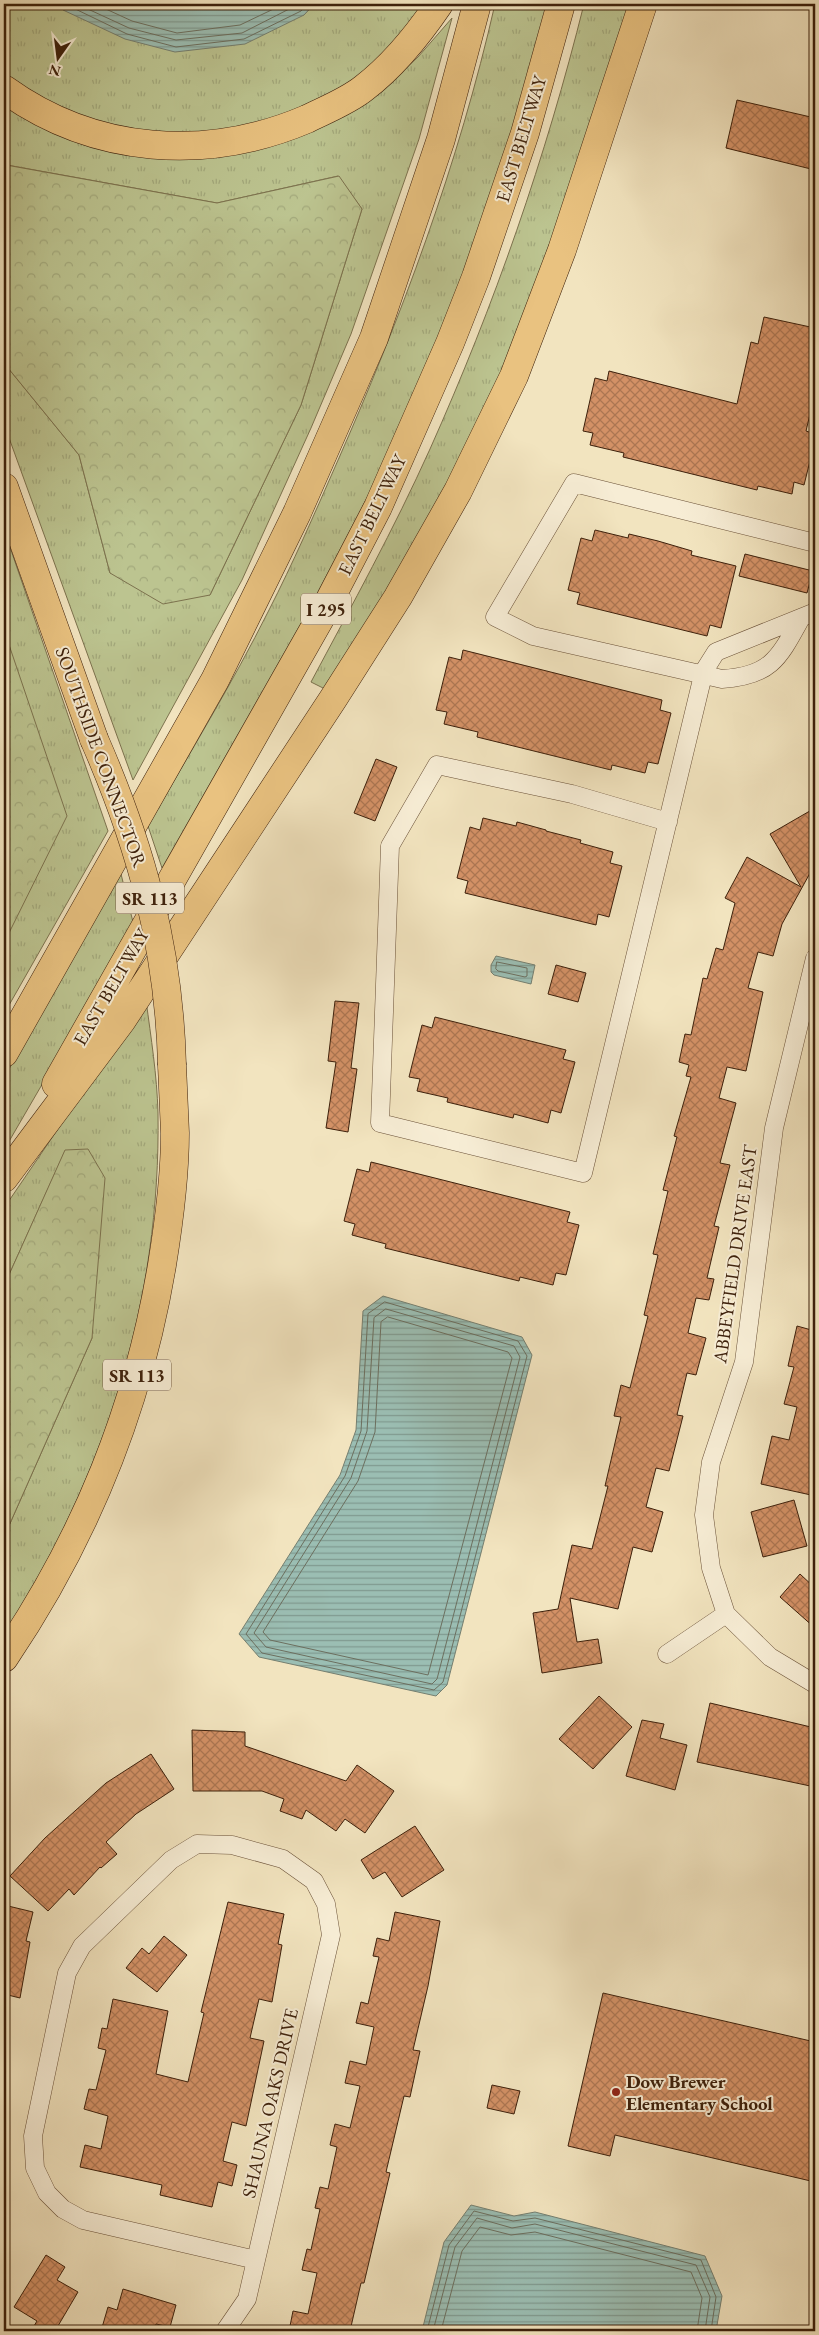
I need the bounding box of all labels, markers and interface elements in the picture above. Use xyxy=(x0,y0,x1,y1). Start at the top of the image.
north arrow xyxy=(32,32,82,82)
text: N xyxy=(47,60,63,81)
street label: EAST BELTWAY xyxy=(490,72,552,205)
street label: EAST BELTWAY xyxy=(332,450,412,579)
road number: I 295 xyxy=(301,594,351,624)
street label: SOUTHSIDE CONNECTOR xyxy=(50,644,153,871)
road number: SR 113 xyxy=(116,882,184,914)
street label: EAST BELTWAY xyxy=(67,923,155,1050)
street label: ABBEYFIELD DRIVE EAST xyxy=(707,1143,763,1366)
road number: SR 113 xyxy=(103,1360,171,1390)
street label: SHAUNA OAKS DRIVE xyxy=(236,2005,304,2200)
place label: Dow Brewer Elementary School xyxy=(626,2069,773,2116)
marker: Dow Brewer Elementary School xyxy=(610,2086,622,2098)

